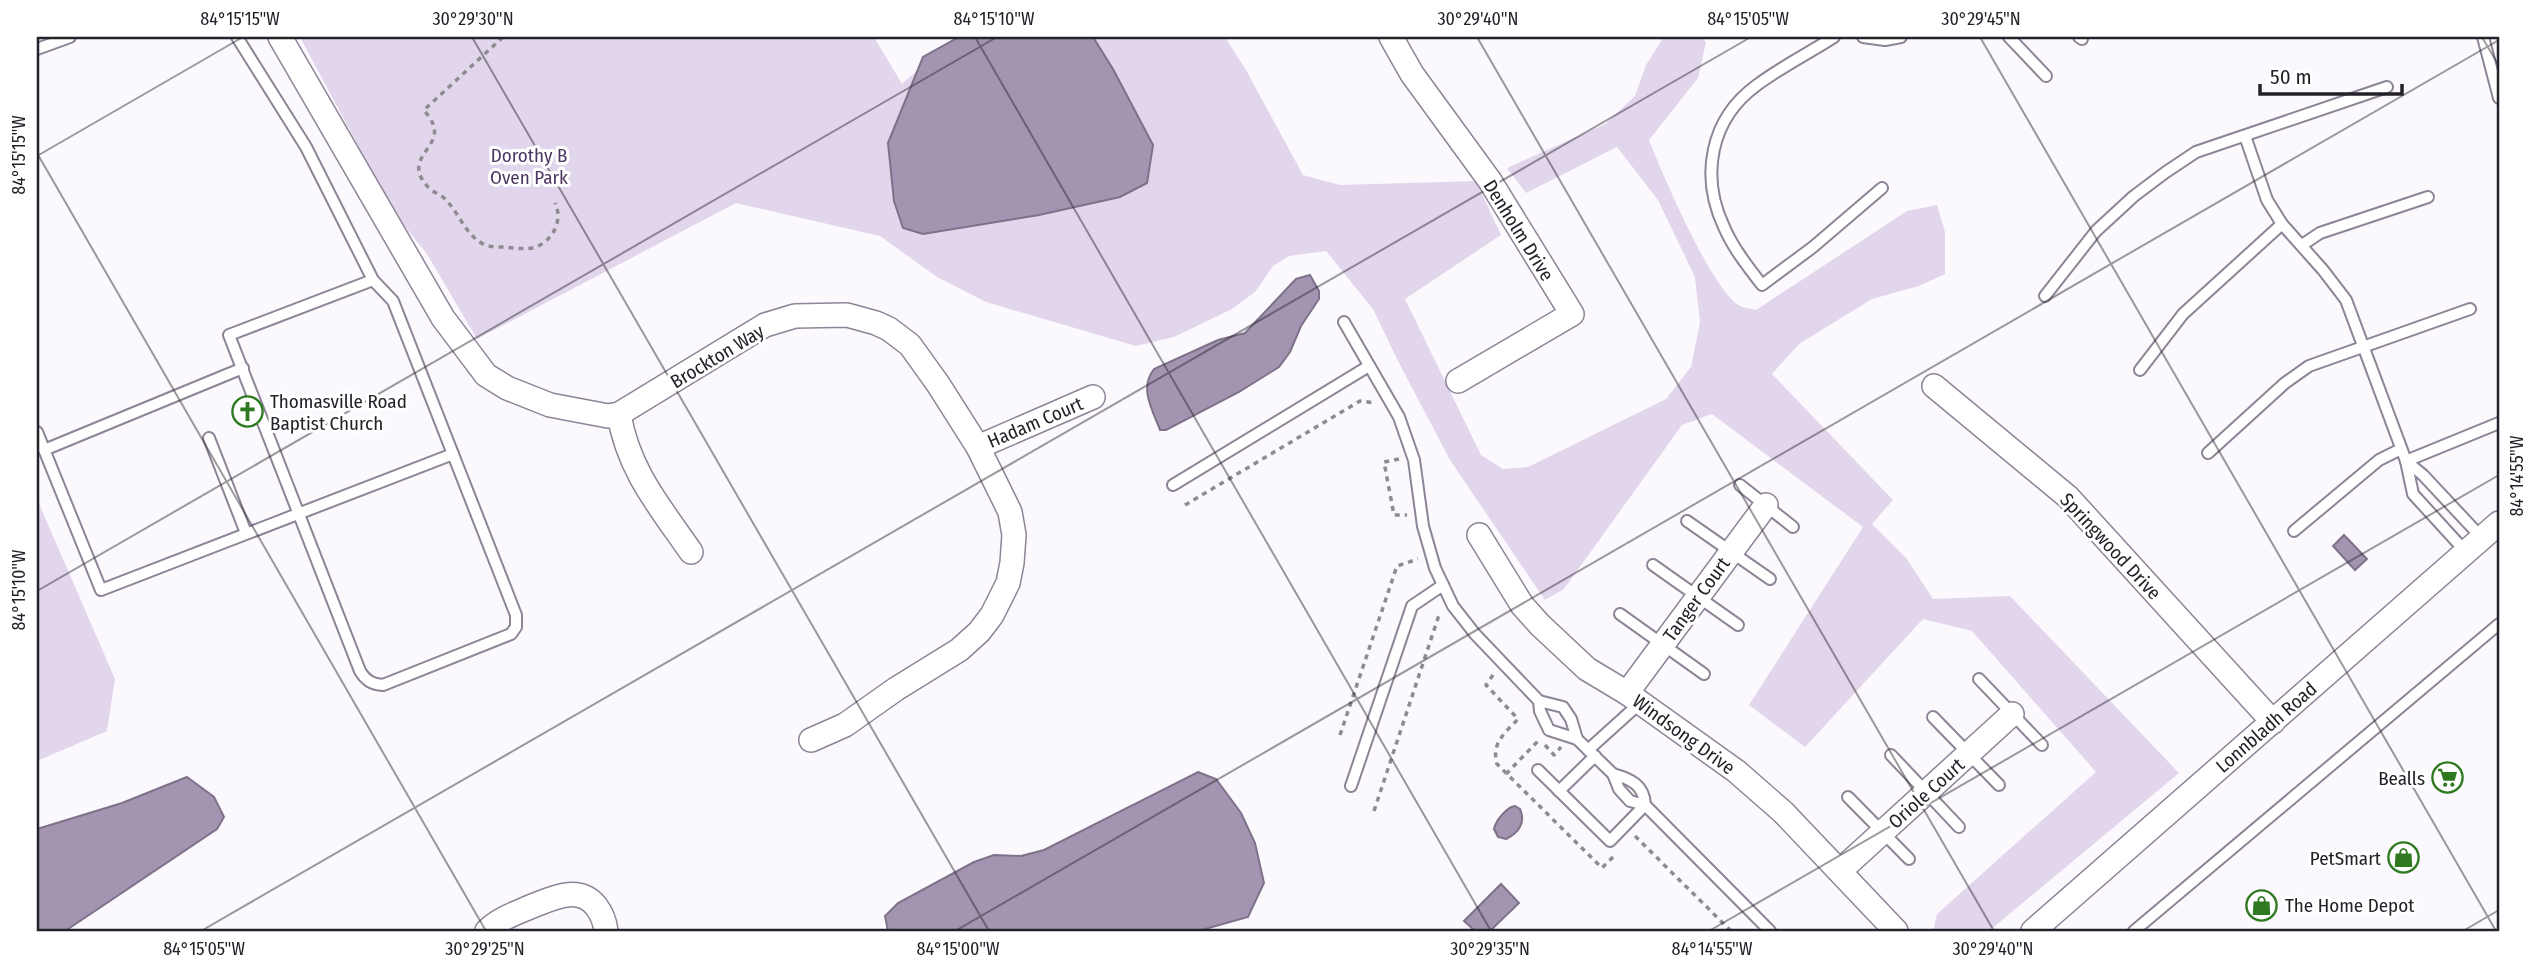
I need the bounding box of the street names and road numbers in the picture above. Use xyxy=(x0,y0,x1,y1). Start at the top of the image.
street label: Denholm Drive xyxy=(1478,176,1559,285)
street label: Brockton Way xyxy=(666,319,769,393)
street label: Hadam Court xyxy=(984,392,1087,453)
street label: Springwood Drive xyxy=(2055,488,2166,604)
street label: Tanger Court xyxy=(1658,552,1735,646)
street label: Lonnbladh Road xyxy=(2211,677,2322,778)
street label: Windsong Drive xyxy=(1628,690,1739,779)
street label: Oriole Court xyxy=(1884,753,1970,833)

